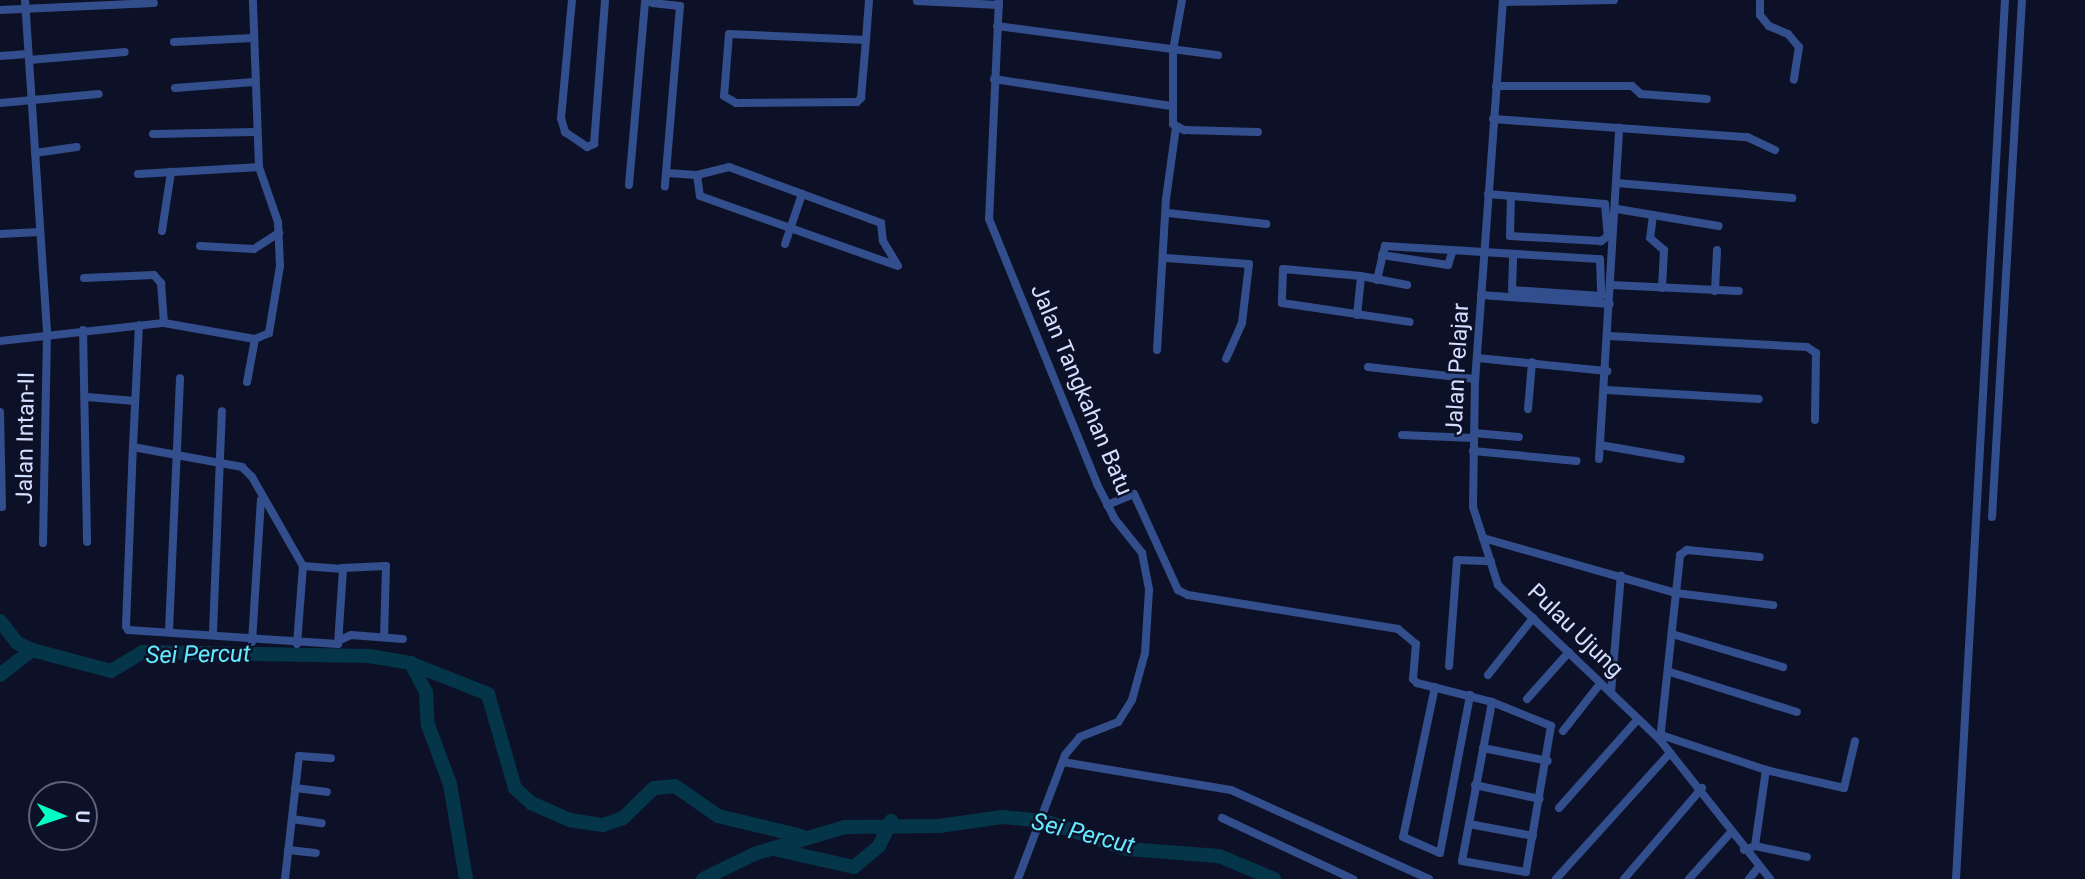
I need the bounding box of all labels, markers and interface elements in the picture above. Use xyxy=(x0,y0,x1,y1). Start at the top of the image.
street label: Jalan Tangkahan Batu xyxy=(1024,280,1138,500)
street label: Jalan Pelajar xyxy=(1441,302,1475,436)
street label: Jalan Intan-II xyxy=(11,372,41,504)
street label: Pulau Ujung xyxy=(1521,579,1629,683)
water label: Sei Percut xyxy=(145,640,251,670)
north arrow xyxy=(28,781,98,851)
water label: Sei Percut xyxy=(1029,807,1137,861)
text: U xyxy=(71,810,94,823)

